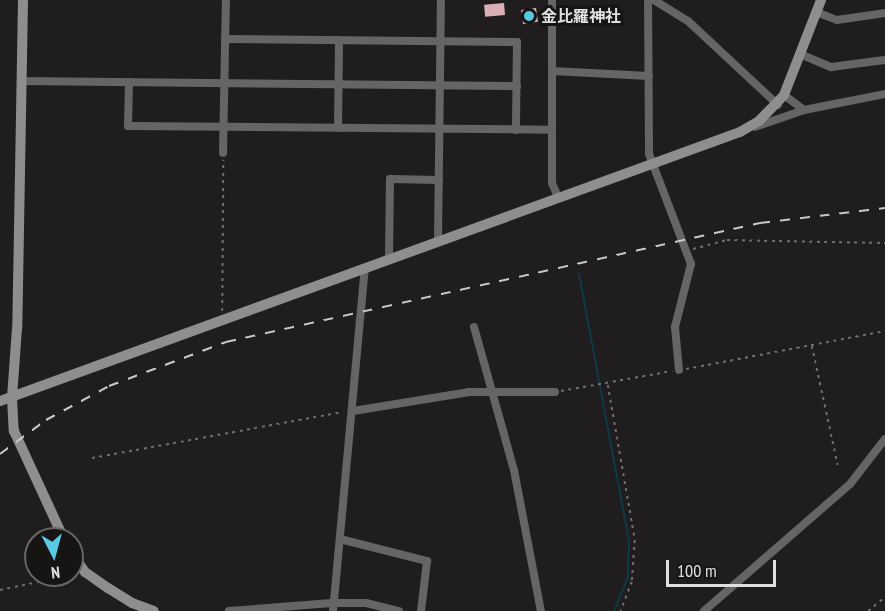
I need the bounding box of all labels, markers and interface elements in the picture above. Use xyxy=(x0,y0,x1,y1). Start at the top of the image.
place label: 金比羅神社 xyxy=(541,6,621,26)
marker: 金比羅神社 xyxy=(522,9,536,23)
north arrow xyxy=(24,527,84,587)
scale bar xyxy=(669,548,778,586)
text: 100 m xyxy=(677,559,717,582)
text: N xyxy=(50,563,61,583)

